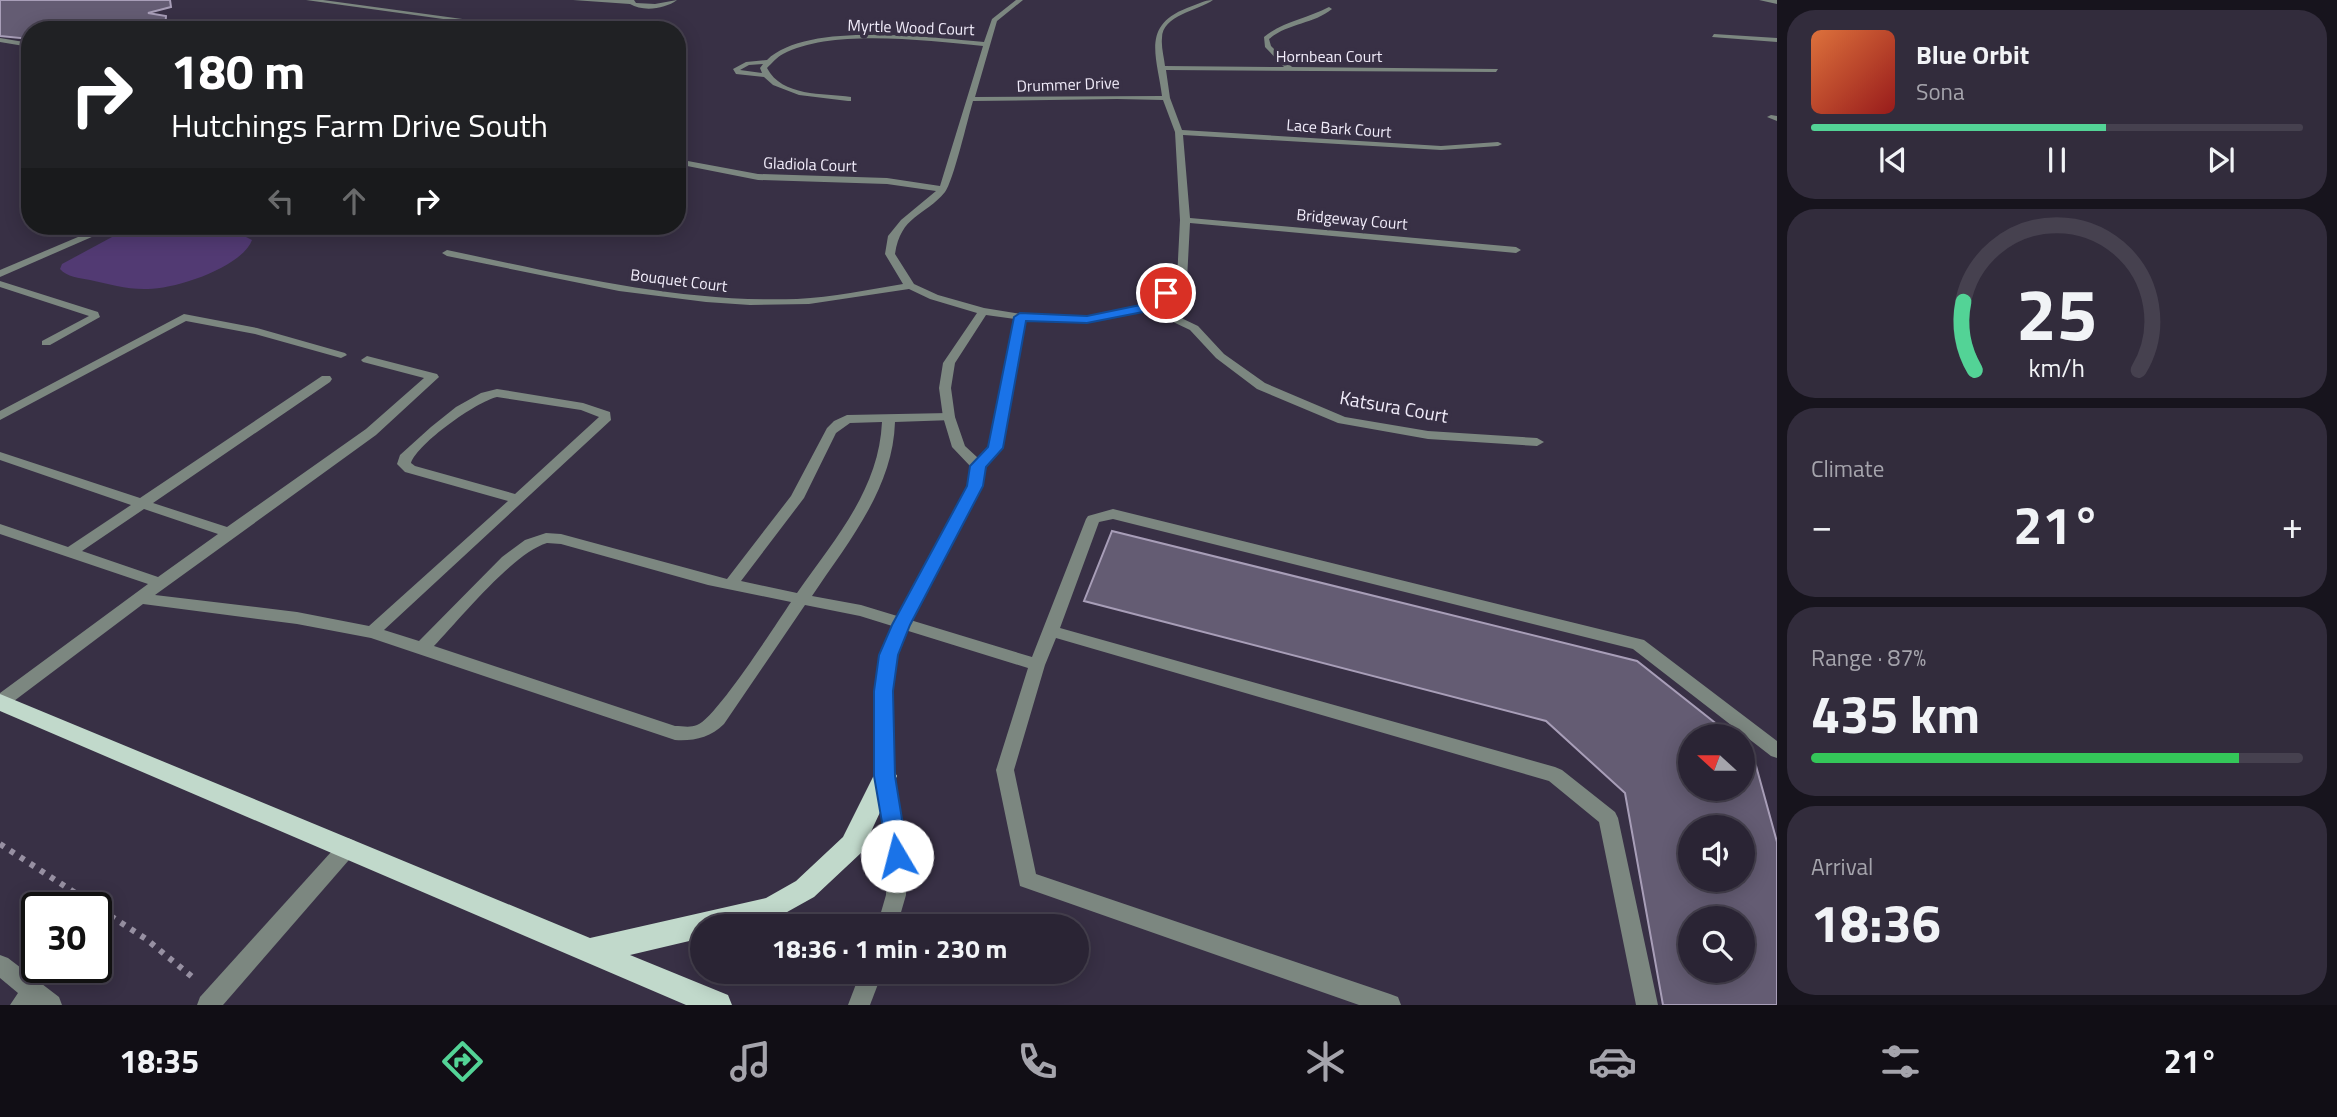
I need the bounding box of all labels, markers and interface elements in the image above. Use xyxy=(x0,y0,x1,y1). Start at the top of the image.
street label: Myrtle Wood Court xyxy=(847,13,975,41)
text: 180 m xyxy=(171,33,305,108)
text: Blue Orbit xyxy=(1916,35,2029,74)
street label: Hornbean Court xyxy=(1276,44,1383,68)
icon: right xyxy=(56,49,147,140)
street label: Drummer Drive xyxy=(1016,70,1120,98)
text: Sona xyxy=(1916,74,1964,109)
text: Hutchings Farm Drive South xyxy=(171,101,548,149)
street label: Lace Bark Court xyxy=(1286,112,1393,144)
icon: previous xyxy=(1874,141,1912,179)
icon: pause xyxy=(2038,141,2076,179)
icon: next xyxy=(2202,141,2240,179)
street label: Gladiola Court xyxy=(763,150,858,178)
icon: left xyxy=(262,182,300,220)
icon: ahead xyxy=(335,182,373,220)
icon: right xyxy=(408,182,446,220)
street label: Bridgeway Court xyxy=(1295,202,1409,236)
text: 25 xyxy=(2016,258,2098,368)
street label: Bouquet Court xyxy=(629,262,729,298)
pin xyxy=(1136,263,1196,323)
icon: arrive xyxy=(1147,274,1185,312)
text: km/h xyxy=(2029,348,2085,386)
street label: Katsura Court xyxy=(1337,382,1451,430)
text: Climate xyxy=(1811,451,1884,486)
text: 21° xyxy=(2013,485,2101,564)
text: − xyxy=(1811,496,1832,554)
text: + xyxy=(2282,496,2303,554)
text: Range · 87% xyxy=(1811,640,1926,675)
text: 435 km xyxy=(1811,674,1980,753)
north arrow xyxy=(1678,724,1755,802)
map controls xyxy=(1678,724,1755,983)
button: sound xyxy=(1678,815,1755,892)
position arrow xyxy=(860,819,934,893)
text: Arrival xyxy=(1811,849,1873,884)
text: 18:36 xyxy=(1811,883,1941,962)
speed limit sign: 30 xyxy=(21,892,112,983)
button: search xyxy=(1678,906,1755,983)
text: 18:36 · 1 min · 230 m xyxy=(772,929,1007,968)
text: 18:35 xyxy=(119,1037,199,1085)
icon: directions xyxy=(438,1037,487,1086)
icon: music xyxy=(726,1037,775,1086)
icon: phone xyxy=(1013,1037,1062,1086)
icon: climate xyxy=(1301,1037,1350,1086)
icon: car xyxy=(1588,1037,1637,1086)
icon: filters xyxy=(1876,1037,1925,1086)
text: 21° xyxy=(2164,1037,2218,1085)

